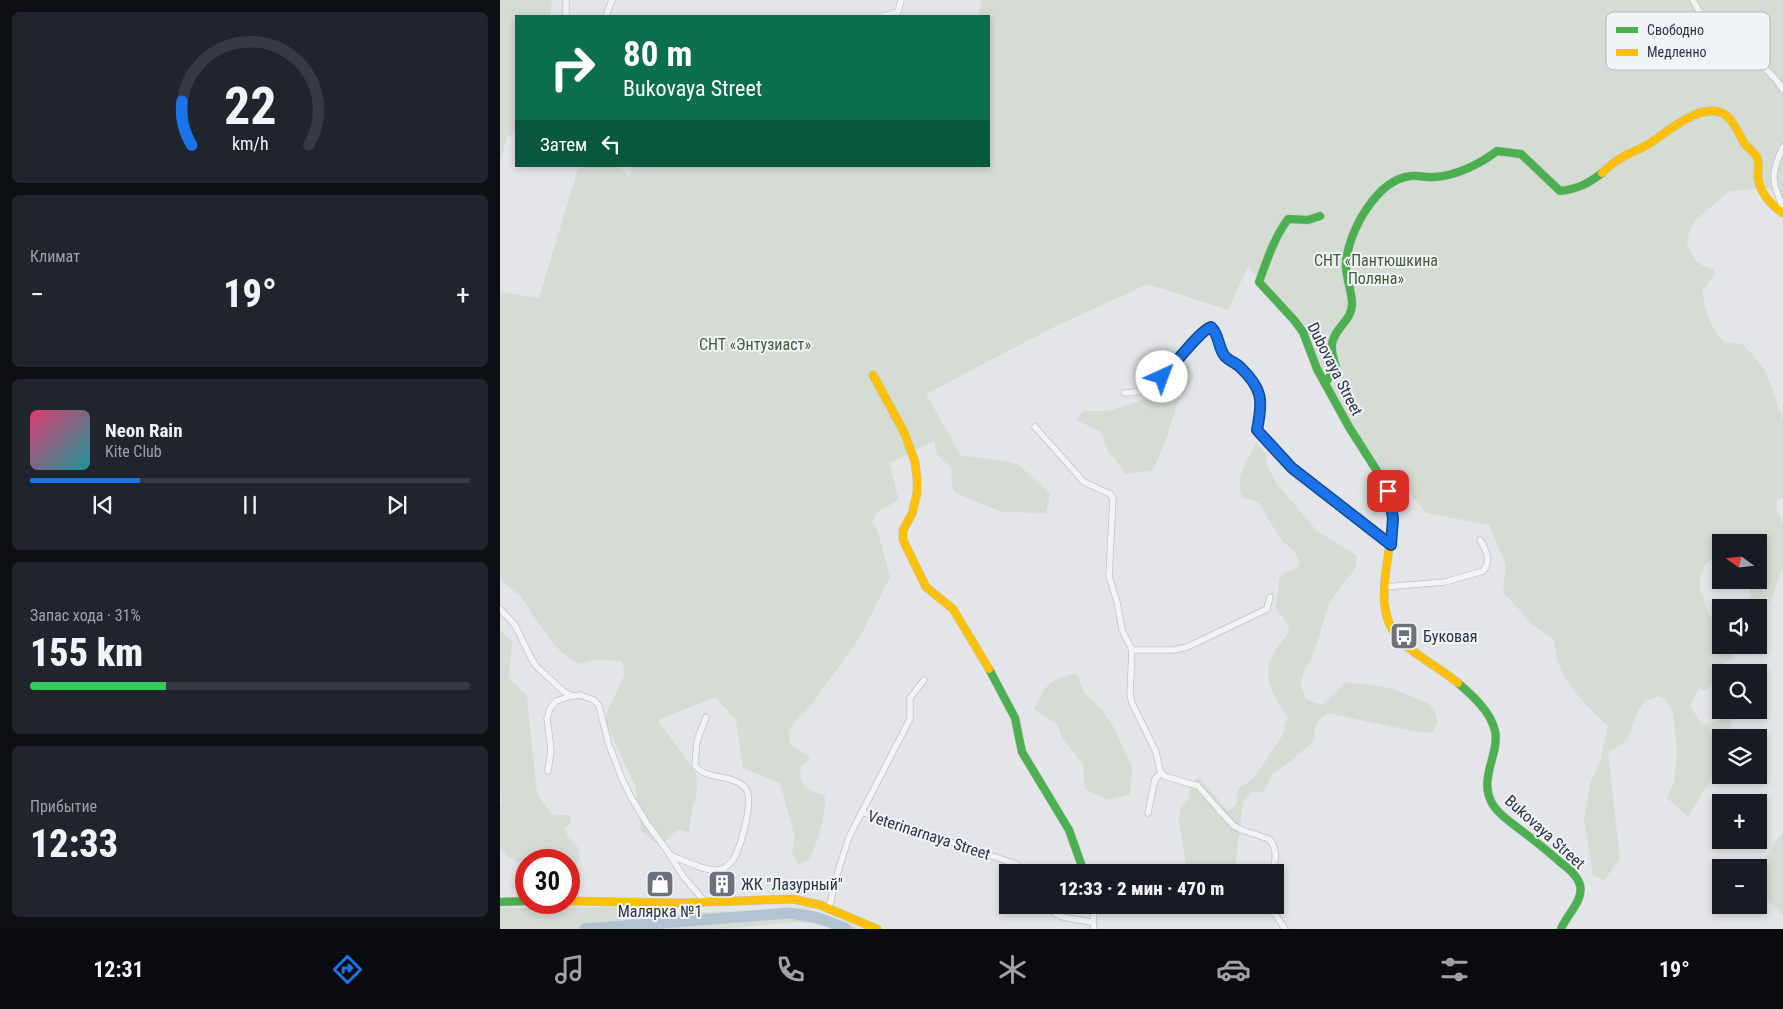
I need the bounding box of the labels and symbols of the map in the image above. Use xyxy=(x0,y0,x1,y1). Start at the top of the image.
legend xyxy=(1606,12,1770,70)
text: Свободно xyxy=(1647,22,1704,38)
text: Медленно xyxy=(1647,44,1707,60)
park label: СНТ «Пантюшкина Поляна» xyxy=(1314,251,1438,288)
street label: Dubovaya Street xyxy=(1303,319,1367,419)
park label: СНТ «Энтузиаст» xyxy=(699,335,811,354)
position arrow xyxy=(1135,350,1187,402)
pin xyxy=(1367,470,1409,512)
north arrow xyxy=(1712,534,1768,589)
bus stop icon: Буковая xyxy=(1389,621,1419,651)
place label: Буковая xyxy=(1423,627,1477,646)
street label: Bukovaya Street xyxy=(1501,791,1589,873)
street label: Veterinarnaya Street xyxy=(865,806,993,864)
speed limit sign: 30 xyxy=(515,849,580,914)
shop icon: Малярка №1 xyxy=(645,869,675,899)
building icon: ЖК "Лазурный" xyxy=(707,869,737,899)
place label: ЖК "Лазурный" xyxy=(741,875,843,894)
place label: Малярка №1 xyxy=(618,902,702,921)

